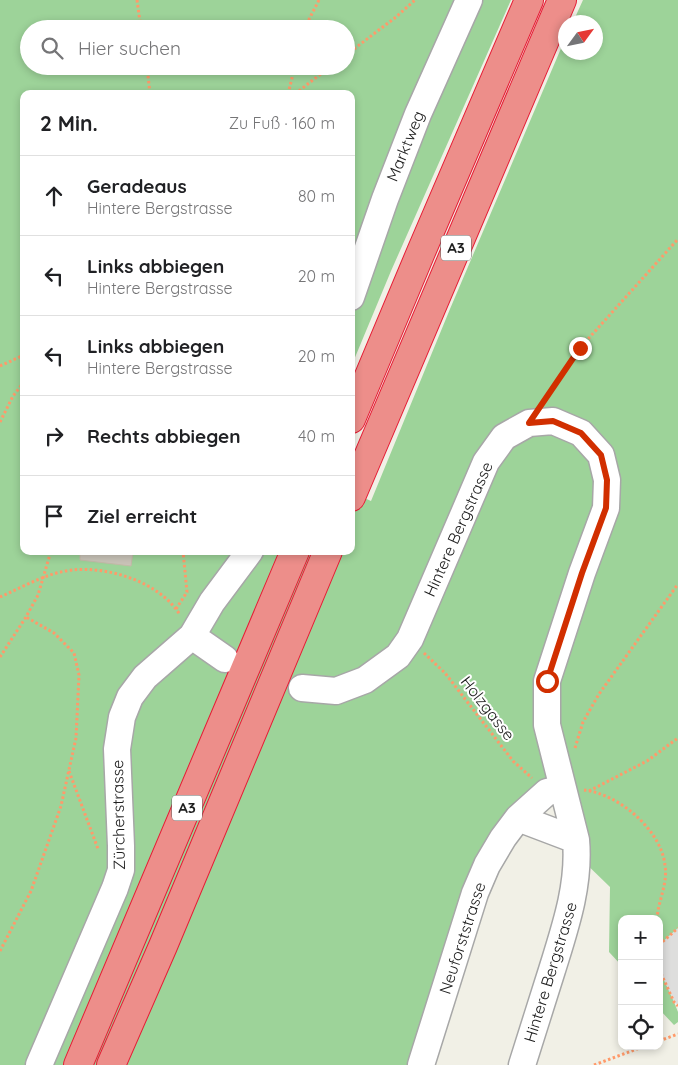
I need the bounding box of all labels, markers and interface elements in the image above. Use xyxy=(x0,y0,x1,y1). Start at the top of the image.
north arrow xyxy=(558,15,603,60)
search box xyxy=(20,20,355,75)
icon: search xyxy=(38,34,66,62)
text: Hier suchen xyxy=(78,36,181,60)
street label: Marktweg xyxy=(382,108,428,184)
text: 2 Min. xyxy=(40,110,98,136)
text: Zu Fuß · 160 m xyxy=(229,113,335,133)
text: Geradeaus xyxy=(87,174,187,198)
icon: ahead xyxy=(40,182,68,210)
text: 80 m xyxy=(298,186,335,206)
text: Hintere Bergstrasse xyxy=(87,198,233,218)
road number: A3 xyxy=(441,236,471,260)
text: Links abbiegen xyxy=(87,254,224,278)
icon: left xyxy=(40,262,68,290)
text: 20 m xyxy=(298,266,335,286)
text: Hintere Bergstrasse xyxy=(87,278,233,298)
text: Links abbiegen xyxy=(87,334,224,358)
route end xyxy=(569,337,592,360)
icon: left xyxy=(40,342,68,370)
text: 20 m xyxy=(298,346,335,366)
text: Hintere Bergstrasse xyxy=(87,358,233,378)
icon: right xyxy=(40,422,68,450)
text: Rechts abbiegen xyxy=(87,424,240,448)
text: 40 m xyxy=(298,426,335,446)
street label: Hintere Bergstrasse xyxy=(419,458,497,600)
icon: arrive xyxy=(40,502,68,530)
text: Ziel erreicht xyxy=(87,504,197,528)
route start xyxy=(536,670,559,693)
street label: Holzgasse xyxy=(457,672,519,744)
street label: Zürcherstrasse xyxy=(107,760,129,870)
road number: A3 xyxy=(172,796,202,820)
street label: Neuforststrasse xyxy=(434,879,490,997)
street label: Hintere Bergstrasse xyxy=(519,899,581,1045)
map controls xyxy=(618,915,663,1050)
button: + xyxy=(618,915,663,960)
button: − xyxy=(618,960,663,1005)
button: locate xyxy=(618,1005,663,1050)

